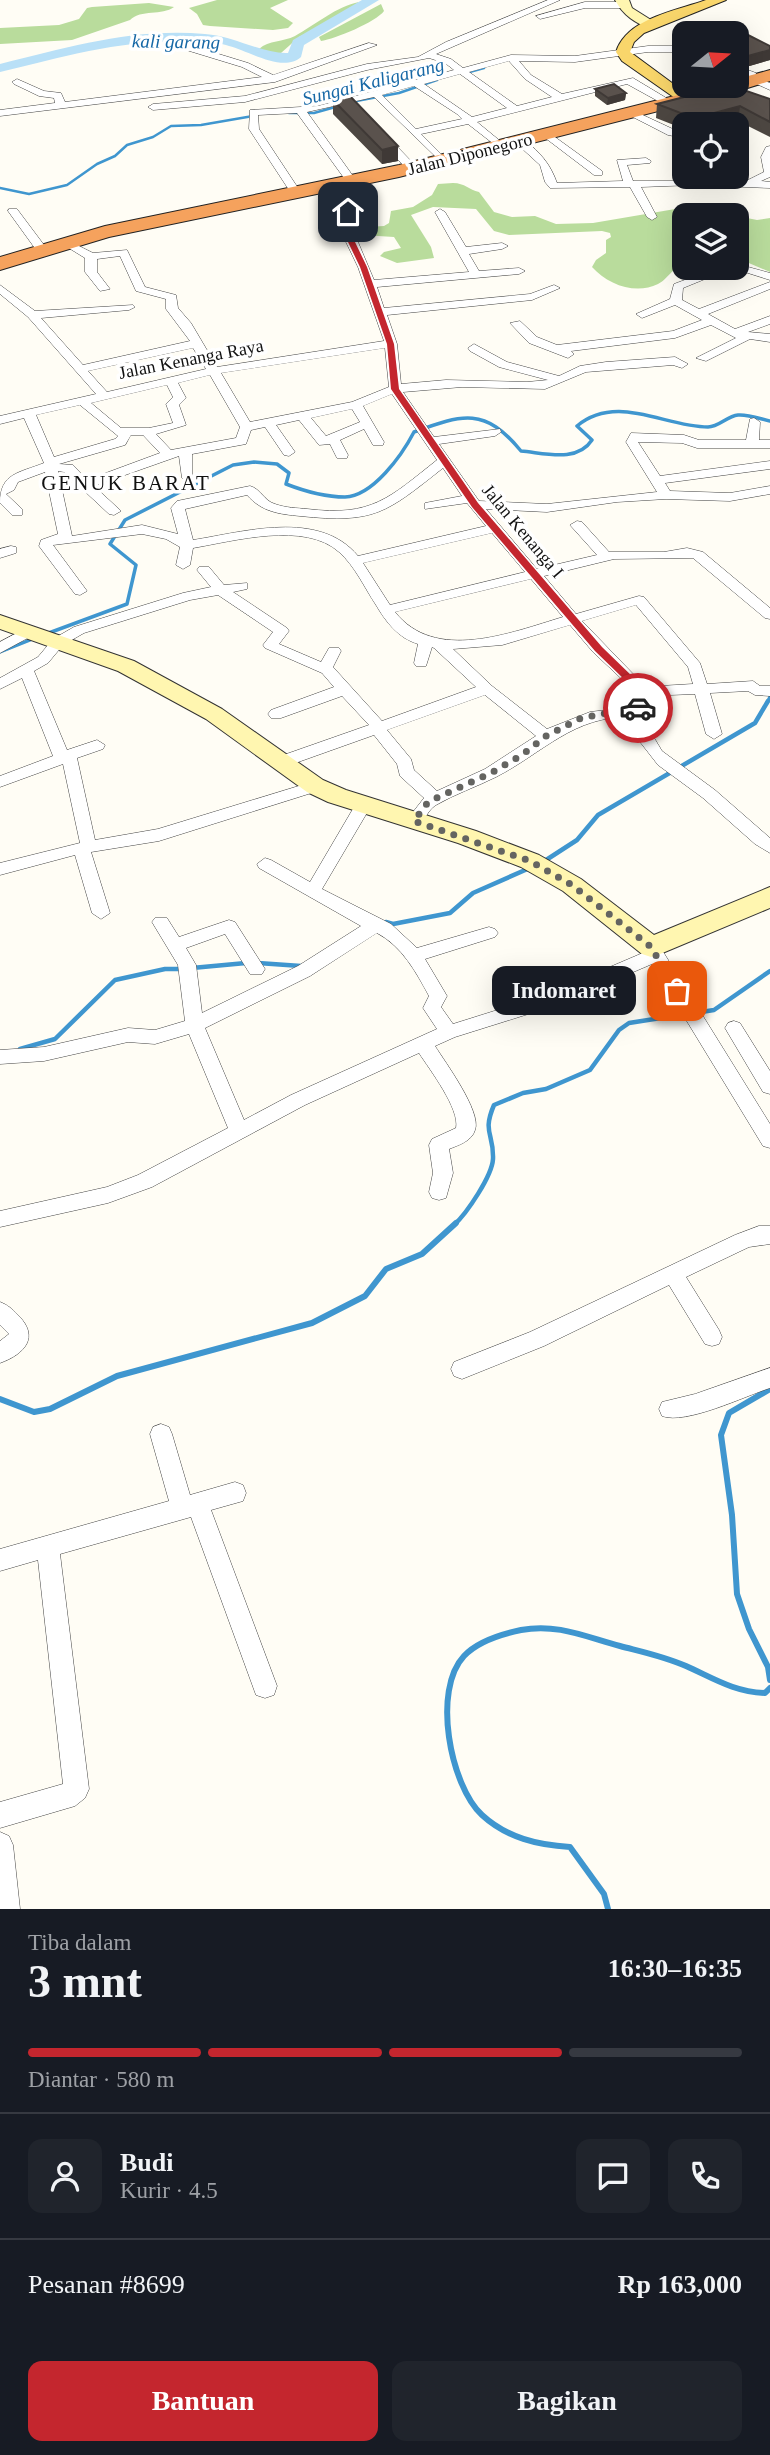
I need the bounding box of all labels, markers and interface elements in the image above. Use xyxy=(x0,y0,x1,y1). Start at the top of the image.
north arrow xyxy=(672,21,749,98)
map controls xyxy=(672,21,749,280)
water label: kali garang xyxy=(132,30,220,53)
water label: Sungai Kaligarang xyxy=(300,54,446,109)
button: locate xyxy=(672,112,749,189)
street label: Jalan Diponegoro xyxy=(406,129,534,179)
pin xyxy=(318,182,378,242)
icon: home xyxy=(329,193,367,231)
button: layers xyxy=(672,203,749,280)
street label: Jalan Kenanga Raya xyxy=(117,335,265,383)
district label: GENUK BARAT xyxy=(41,471,211,495)
street label: Jalan Kenanga I xyxy=(478,480,568,582)
courier xyxy=(603,673,673,743)
icon: car xyxy=(619,689,657,727)
pin xyxy=(647,961,707,1021)
callout: Indomaret xyxy=(491,967,635,1016)
icon: bag xyxy=(658,972,696,1010)
text: Indomaret xyxy=(512,978,616,1003)
text: Tiba dalam xyxy=(28,1930,131,1955)
text: 16:30–16:35 xyxy=(608,1954,742,1983)
text: 3 mnt xyxy=(28,1956,142,2007)
text: Diantar · 580 m xyxy=(28,2067,174,2092)
button: person xyxy=(28,2139,102,2213)
button: chat xyxy=(576,2139,650,2213)
button: phone xyxy=(668,2139,742,2213)
text: Budi xyxy=(120,2148,174,2177)
text: Kurir · 4.5 xyxy=(120,2178,218,2203)
text: Pesanan #8699 xyxy=(28,2270,185,2299)
text: Rp 163,000 xyxy=(618,2270,742,2299)
button: Bantuan xyxy=(28,2361,378,2441)
button: Bagikan xyxy=(392,2361,742,2441)

